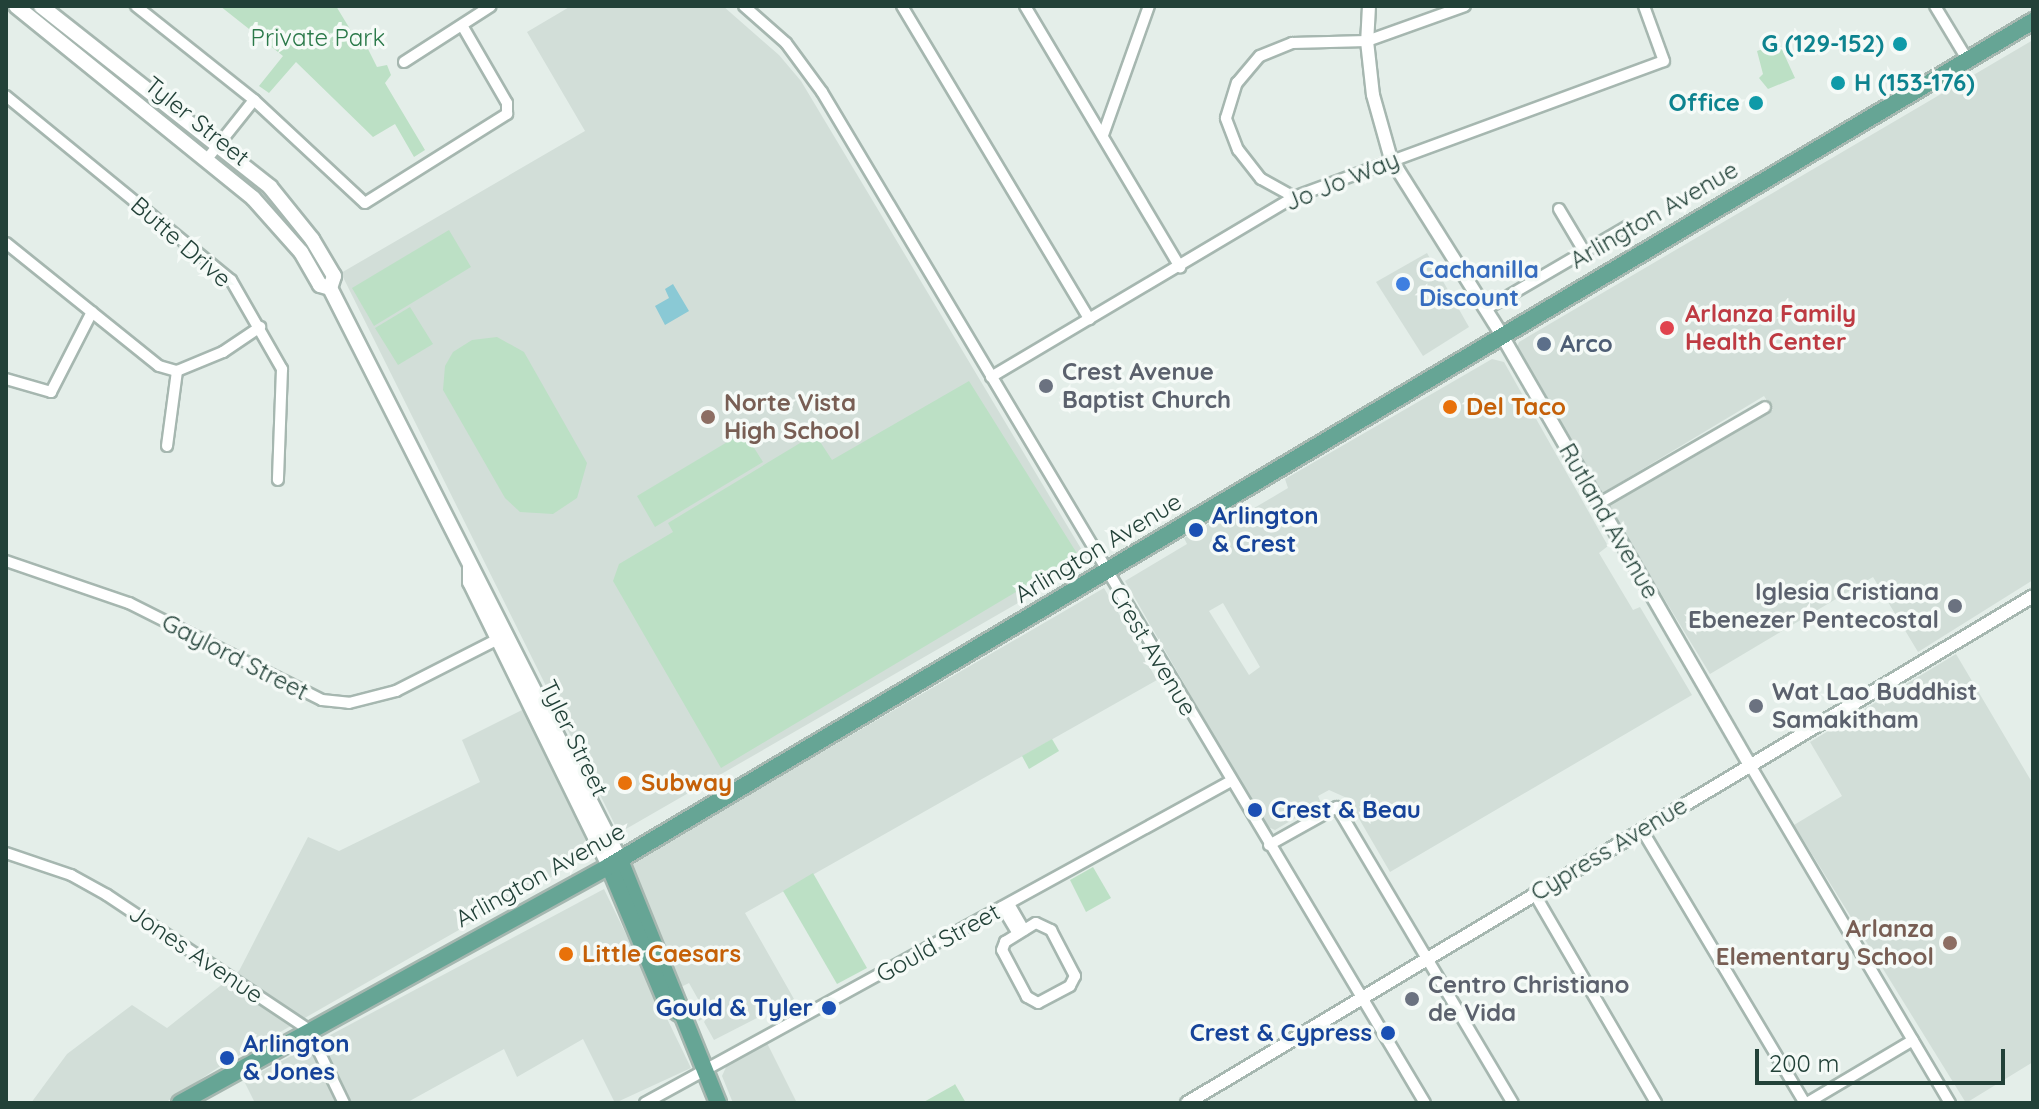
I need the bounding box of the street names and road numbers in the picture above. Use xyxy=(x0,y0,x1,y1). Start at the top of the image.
street label: Tyler Street xyxy=(139,70,255,172)
street label: Jo Jo Way xyxy=(1281,145,1403,217)
street label: Arlington Avenue xyxy=(1565,155,1743,275)
street label: Butte Drive xyxy=(125,191,237,293)
street label: Rutland Avenue xyxy=(1553,438,1665,604)
street label: Arlington Avenue xyxy=(1009,487,1187,609)
street label: Crest Avenue xyxy=(1103,581,1203,721)
street label: Gaylord Street xyxy=(157,608,313,706)
street label: Tyler Street xyxy=(533,675,615,801)
street label: Cypress Avenue xyxy=(1526,791,1692,907)
street label: Arlington Avenue xyxy=(450,817,630,933)
street label: Gould Street xyxy=(871,897,1005,989)
street label: Jones Avenue xyxy=(123,899,269,1009)

